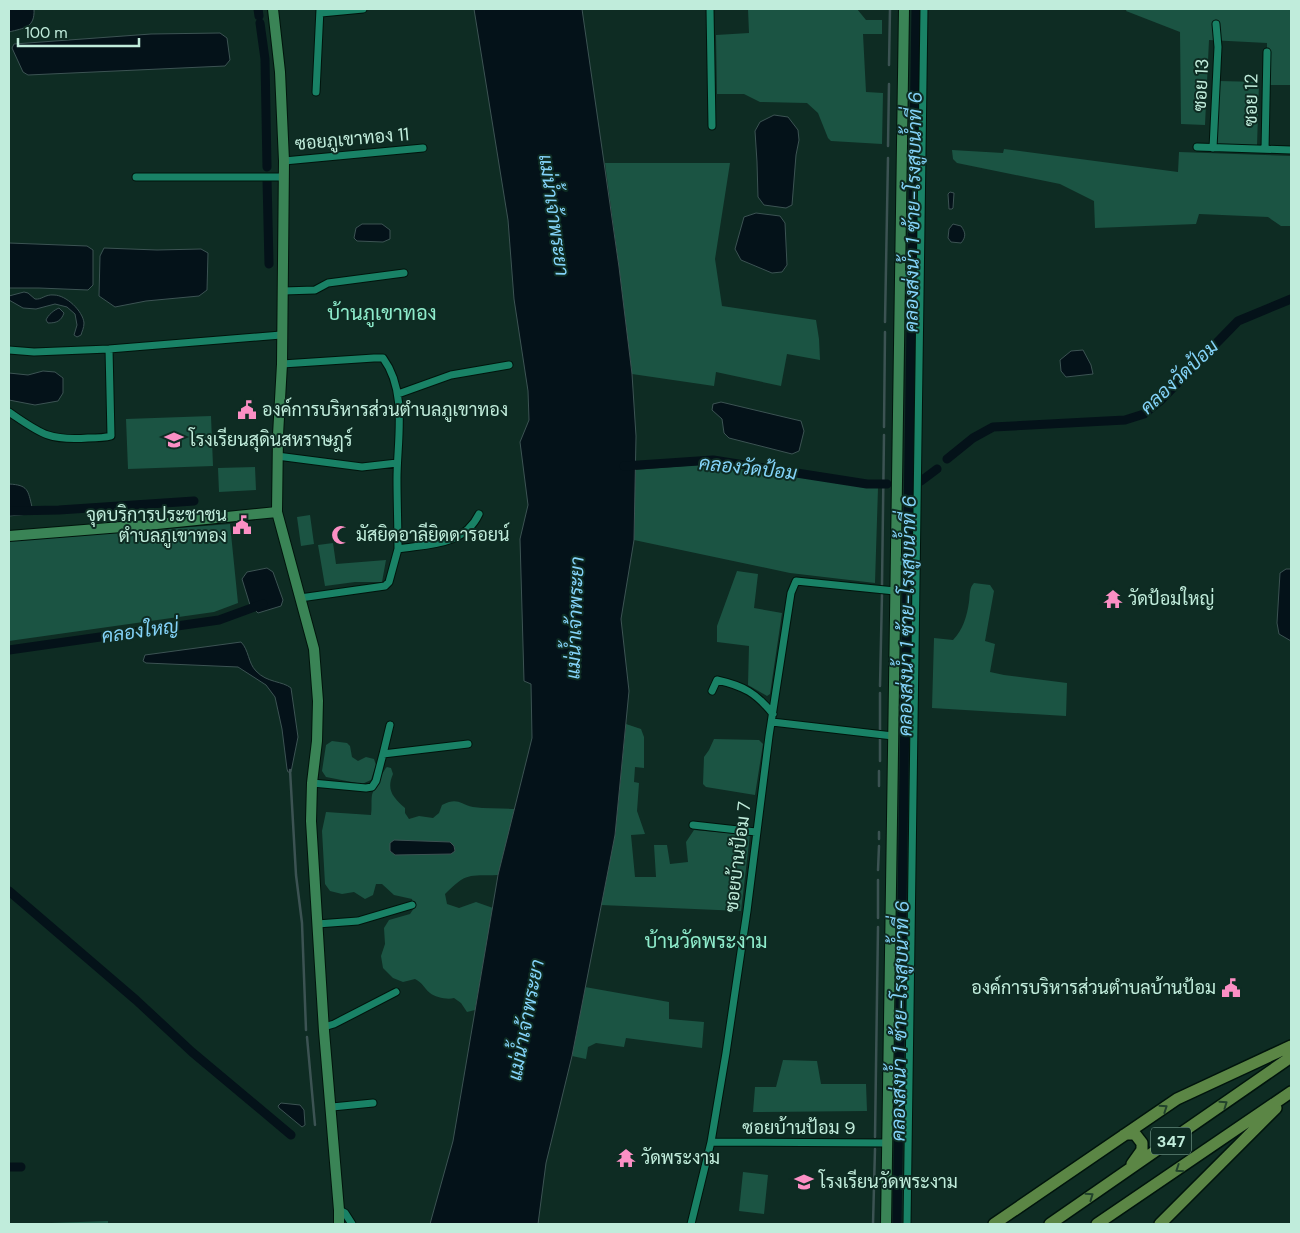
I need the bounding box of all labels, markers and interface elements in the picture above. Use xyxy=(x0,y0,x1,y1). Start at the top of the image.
scale bar xyxy=(18,15,139,47)
text: 100 m xyxy=(25,23,68,43)
street label: ซอย 13 xyxy=(1188,58,1214,112)
street label: ซอย 12 xyxy=(1239,73,1263,127)
water label: คลองส่งน้ำ 1 ซ้าย-โรงสูบน้ำที่ 6 xyxy=(893,91,929,333)
street label: ซอยภูเขาทอง 11 xyxy=(294,122,410,157)
water label: แม่น้ำเจ้าพระยา xyxy=(533,152,578,278)
district label: บ้านภูเขาทอง xyxy=(327,300,437,328)
water label: คลองวัดป้อม xyxy=(1134,334,1224,420)
place label: องค์การบริหารส่วนตำบลภูเขาทอง xyxy=(262,397,508,423)
public building icon: องค์การบริหารส่วนตำบลภูเขาทอง xyxy=(236,399,258,421)
place label: โรงเรียนสุดินสหราษฎร์ xyxy=(188,427,353,452)
school or university icon: โรงเรียนสุดินสหราษฎร์ xyxy=(163,429,185,451)
water label: คลองวัดป้อม xyxy=(698,450,799,486)
water label: คลองส่งน้ำ 1 ซ้าย-โรงสูบน้ำที่ 6 xyxy=(887,495,923,737)
place label: จุดบริการประชาชน ตำบลภูเขาทอง xyxy=(86,503,227,549)
public building icon: จุดบริการประชาชน ตำบลภูเขาทอง xyxy=(231,514,253,536)
place label: มัสยิดอาลียิดดารอยน์ xyxy=(356,522,510,547)
mosque icon: มัสยิดอาลียิดดารอยน์ xyxy=(330,524,352,546)
water label: แม่น้ำเจ้าพระยา xyxy=(557,556,590,680)
place label: วัดป้อมใหญ่ xyxy=(1128,586,1214,611)
temple icon: วัดป้อมใหญ่ xyxy=(1102,588,1124,610)
water label: คลองใหญ่ xyxy=(100,613,181,649)
street label: ซอยบ้านป้อม 7 xyxy=(719,800,757,914)
water label: คลองส่งน้ำ 1 ซ้าย-โรงสูบน้ำที่ 6 xyxy=(880,900,916,1142)
district label: บ้านวัดพระงาม xyxy=(644,928,768,954)
water label: แม่น้ำเจ้าพระยา xyxy=(499,957,550,1083)
place label: องค์การบริหารส่วนตำบลบ้านป้อม xyxy=(971,975,1216,1000)
public building icon: องค์การบริหารส่วนตำบลบ้านป้อม xyxy=(1220,977,1242,999)
one-way arrow xyxy=(1218,1101,1228,1110)
one-way arrow xyxy=(1158,1105,1168,1114)
street label: ซอยบ้านป้อม 9 xyxy=(742,1116,856,1140)
road number: 347 xyxy=(1151,1128,1191,1154)
place label: วัดพระงาม xyxy=(641,1146,720,1170)
temple icon: วัดพระงาม xyxy=(615,1147,637,1169)
one-way arrow xyxy=(1175,1163,1184,1172)
place label: โรงเรียนวัดพระงาม xyxy=(818,1169,958,1194)
school or university icon: โรงเรียนวัดพระงาม xyxy=(793,1171,815,1193)
one-way arrow xyxy=(1085,1193,1094,1202)

